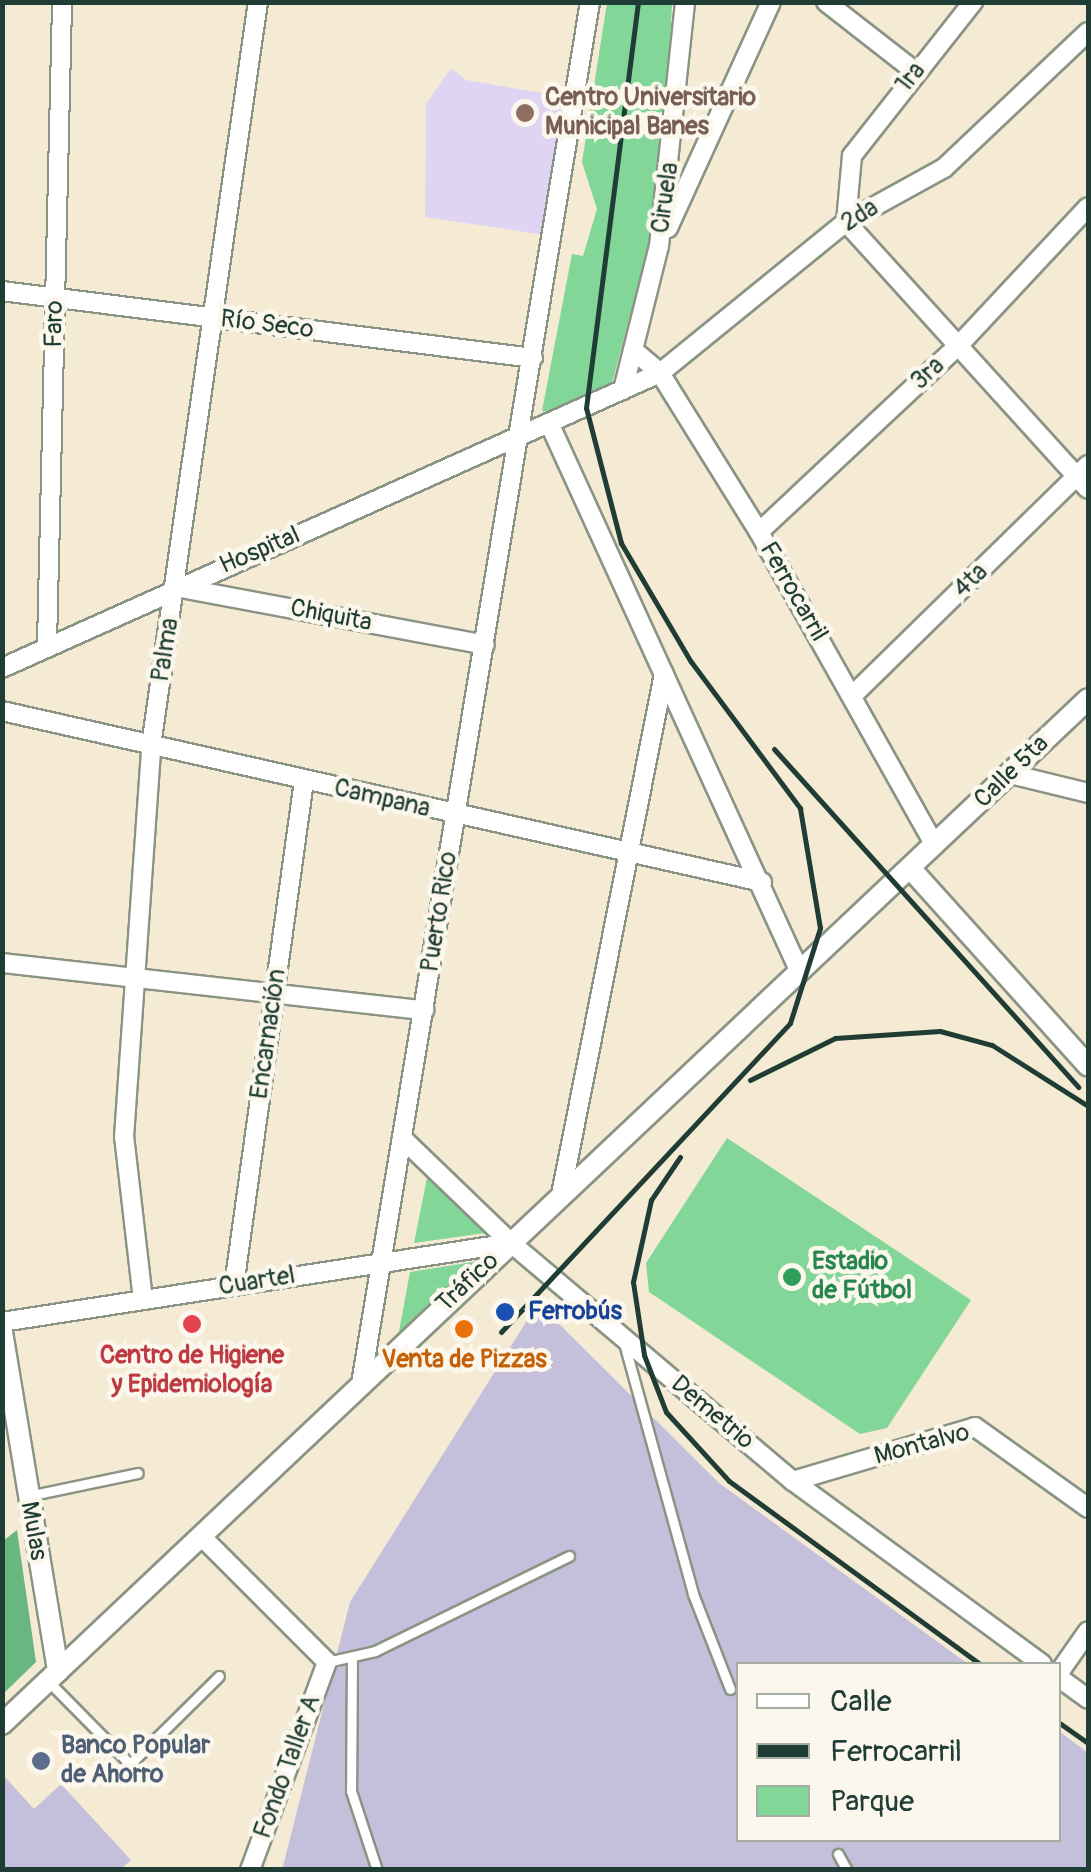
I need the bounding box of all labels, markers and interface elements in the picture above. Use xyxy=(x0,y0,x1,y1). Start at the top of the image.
street label: 1ra xyxy=(890,57,932,99)
place label: Centro Universitario Municipal Banes xyxy=(545,84,756,143)
marker: Centro Universitario Municipal Banes xyxy=(514,102,536,124)
street label: Ciruela xyxy=(646,161,686,235)
street label: 2da xyxy=(836,193,884,239)
street label: Faro xyxy=(40,300,70,348)
street label: Río Seco xyxy=(219,304,315,346)
street label: 3ra xyxy=(905,351,951,397)
street label: Hospital xyxy=(215,521,305,581)
street label: Ferrocarril xyxy=(753,537,833,647)
street label: 4ta xyxy=(948,558,994,604)
street label: Chiquita xyxy=(288,593,374,639)
street label: Palma xyxy=(146,616,186,684)
street label: Calle 5ta xyxy=(969,729,1055,815)
street label: Campana xyxy=(331,773,433,825)
street label: Puerto Rico xyxy=(416,850,464,974)
street label: Encarnación xyxy=(245,967,293,1101)
street label: Tráfico xyxy=(431,1247,505,1319)
place label: Estadio de Fútbol xyxy=(812,1248,912,1307)
street label: Cuartel xyxy=(217,1261,297,1303)
marker: Estadio de Fútbol xyxy=(781,1266,803,1288)
place label: Ferrobús xyxy=(528,1297,622,1327)
marker: Ferrobús xyxy=(492,1299,518,1325)
marker: Centro de Higiene y Epidemiología xyxy=(179,1311,205,1337)
marker: Venta de Pizzas xyxy=(453,1318,475,1340)
place label: Centro de Higiene y Epidemiología xyxy=(100,1342,284,1401)
place label: Venta de Pizzas xyxy=(381,1345,547,1375)
street label: Demetrio xyxy=(664,1370,760,1456)
street label: Montalvo xyxy=(871,1418,973,1472)
street label: Mulas xyxy=(13,1499,53,1563)
legend xyxy=(736,1662,1061,1842)
text: Calle xyxy=(830,1683,892,1720)
street label: Fondo Taller A xyxy=(248,1691,328,1843)
place label: Banco Popular de Ahorro xyxy=(61,1732,210,1791)
text: Ferrocarril xyxy=(830,1733,962,1770)
marker: Banco Popular de Ahorro xyxy=(30,1750,52,1772)
text: Parque xyxy=(830,1783,914,1820)

